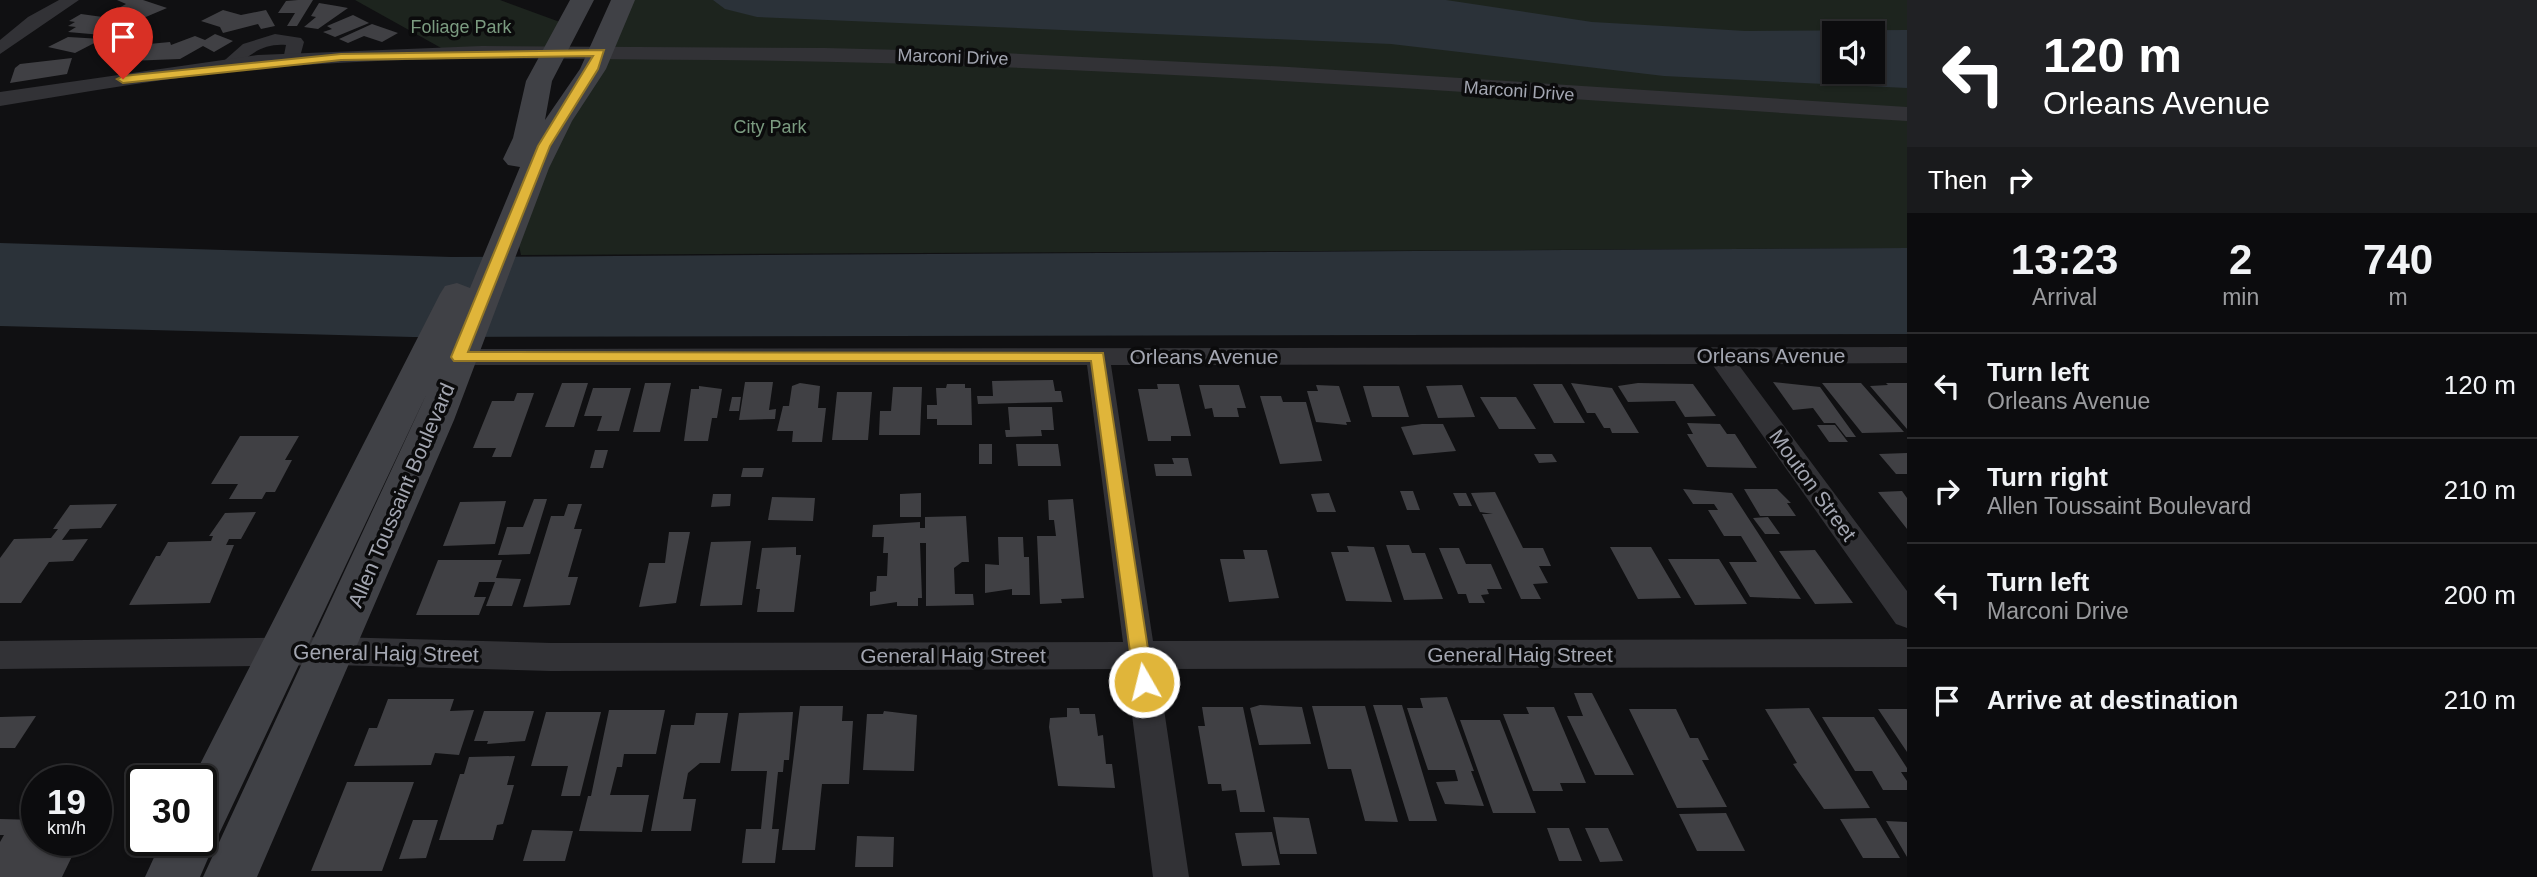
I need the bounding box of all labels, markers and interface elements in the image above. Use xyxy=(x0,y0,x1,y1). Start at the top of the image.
pin xyxy=(93,7,153,79)
park label: Foliage Park xyxy=(410,17,513,37)
icon: arrive xyxy=(104,18,142,56)
map controls xyxy=(1822,21,1885,84)
button: sound xyxy=(1822,21,1885,84)
icon: left xyxy=(1928,28,2019,119)
text: 120 m xyxy=(2043,28,2182,82)
street label: Marconi Drive xyxy=(897,45,1009,69)
street label: Marconi Drive xyxy=(1463,77,1575,105)
text: Orleans Avenue xyxy=(2043,85,2270,121)
park label: City Park xyxy=(733,117,808,137)
icon: right xyxy=(2001,161,2039,199)
text: Then xyxy=(1928,165,1987,195)
text: 13:23 xyxy=(2011,236,2118,283)
text: 2 xyxy=(2229,236,2252,283)
text: 740 xyxy=(2363,236,2433,283)
text: Arrival xyxy=(2032,284,2097,310)
text: min xyxy=(2222,284,2259,310)
text: m xyxy=(2389,284,2408,310)
street label: Orleans Avenue xyxy=(1696,344,1846,367)
street label: Orleans Avenue xyxy=(1129,345,1279,368)
text: Turn left xyxy=(1987,357,2089,387)
icon: left xyxy=(1928,367,1966,405)
text: 120 m xyxy=(2444,370,2516,400)
street label: Allen Toussaint Boulevard xyxy=(343,379,459,611)
text: Orleans Avenue xyxy=(1987,388,2150,414)
street label: Mouton Street xyxy=(1765,425,1861,545)
text: Turn right xyxy=(1987,462,2108,492)
icon: right xyxy=(1928,472,1966,510)
text: 210 m xyxy=(2444,475,2516,505)
text: Allen Toussaint Boulevard xyxy=(1987,493,2251,519)
text: Turn left xyxy=(1987,567,2089,597)
icon: left xyxy=(1928,577,1966,615)
text: 200 m xyxy=(2444,580,2516,610)
text: Marconi Drive xyxy=(1987,598,2129,624)
street label: General Haig Street xyxy=(293,640,479,666)
street label: General Haig Street xyxy=(1427,643,1613,666)
street label: General Haig Street xyxy=(860,644,1046,667)
position arrow xyxy=(1107,645,1181,719)
icon: arrive xyxy=(1928,682,1966,720)
text: Arrive at destination xyxy=(1987,685,2238,715)
text: 210 m xyxy=(2444,685,2516,715)
speed limit sign: 30 xyxy=(126,765,217,856)
text: 19 xyxy=(47,782,86,821)
text: km/h xyxy=(47,818,86,838)

